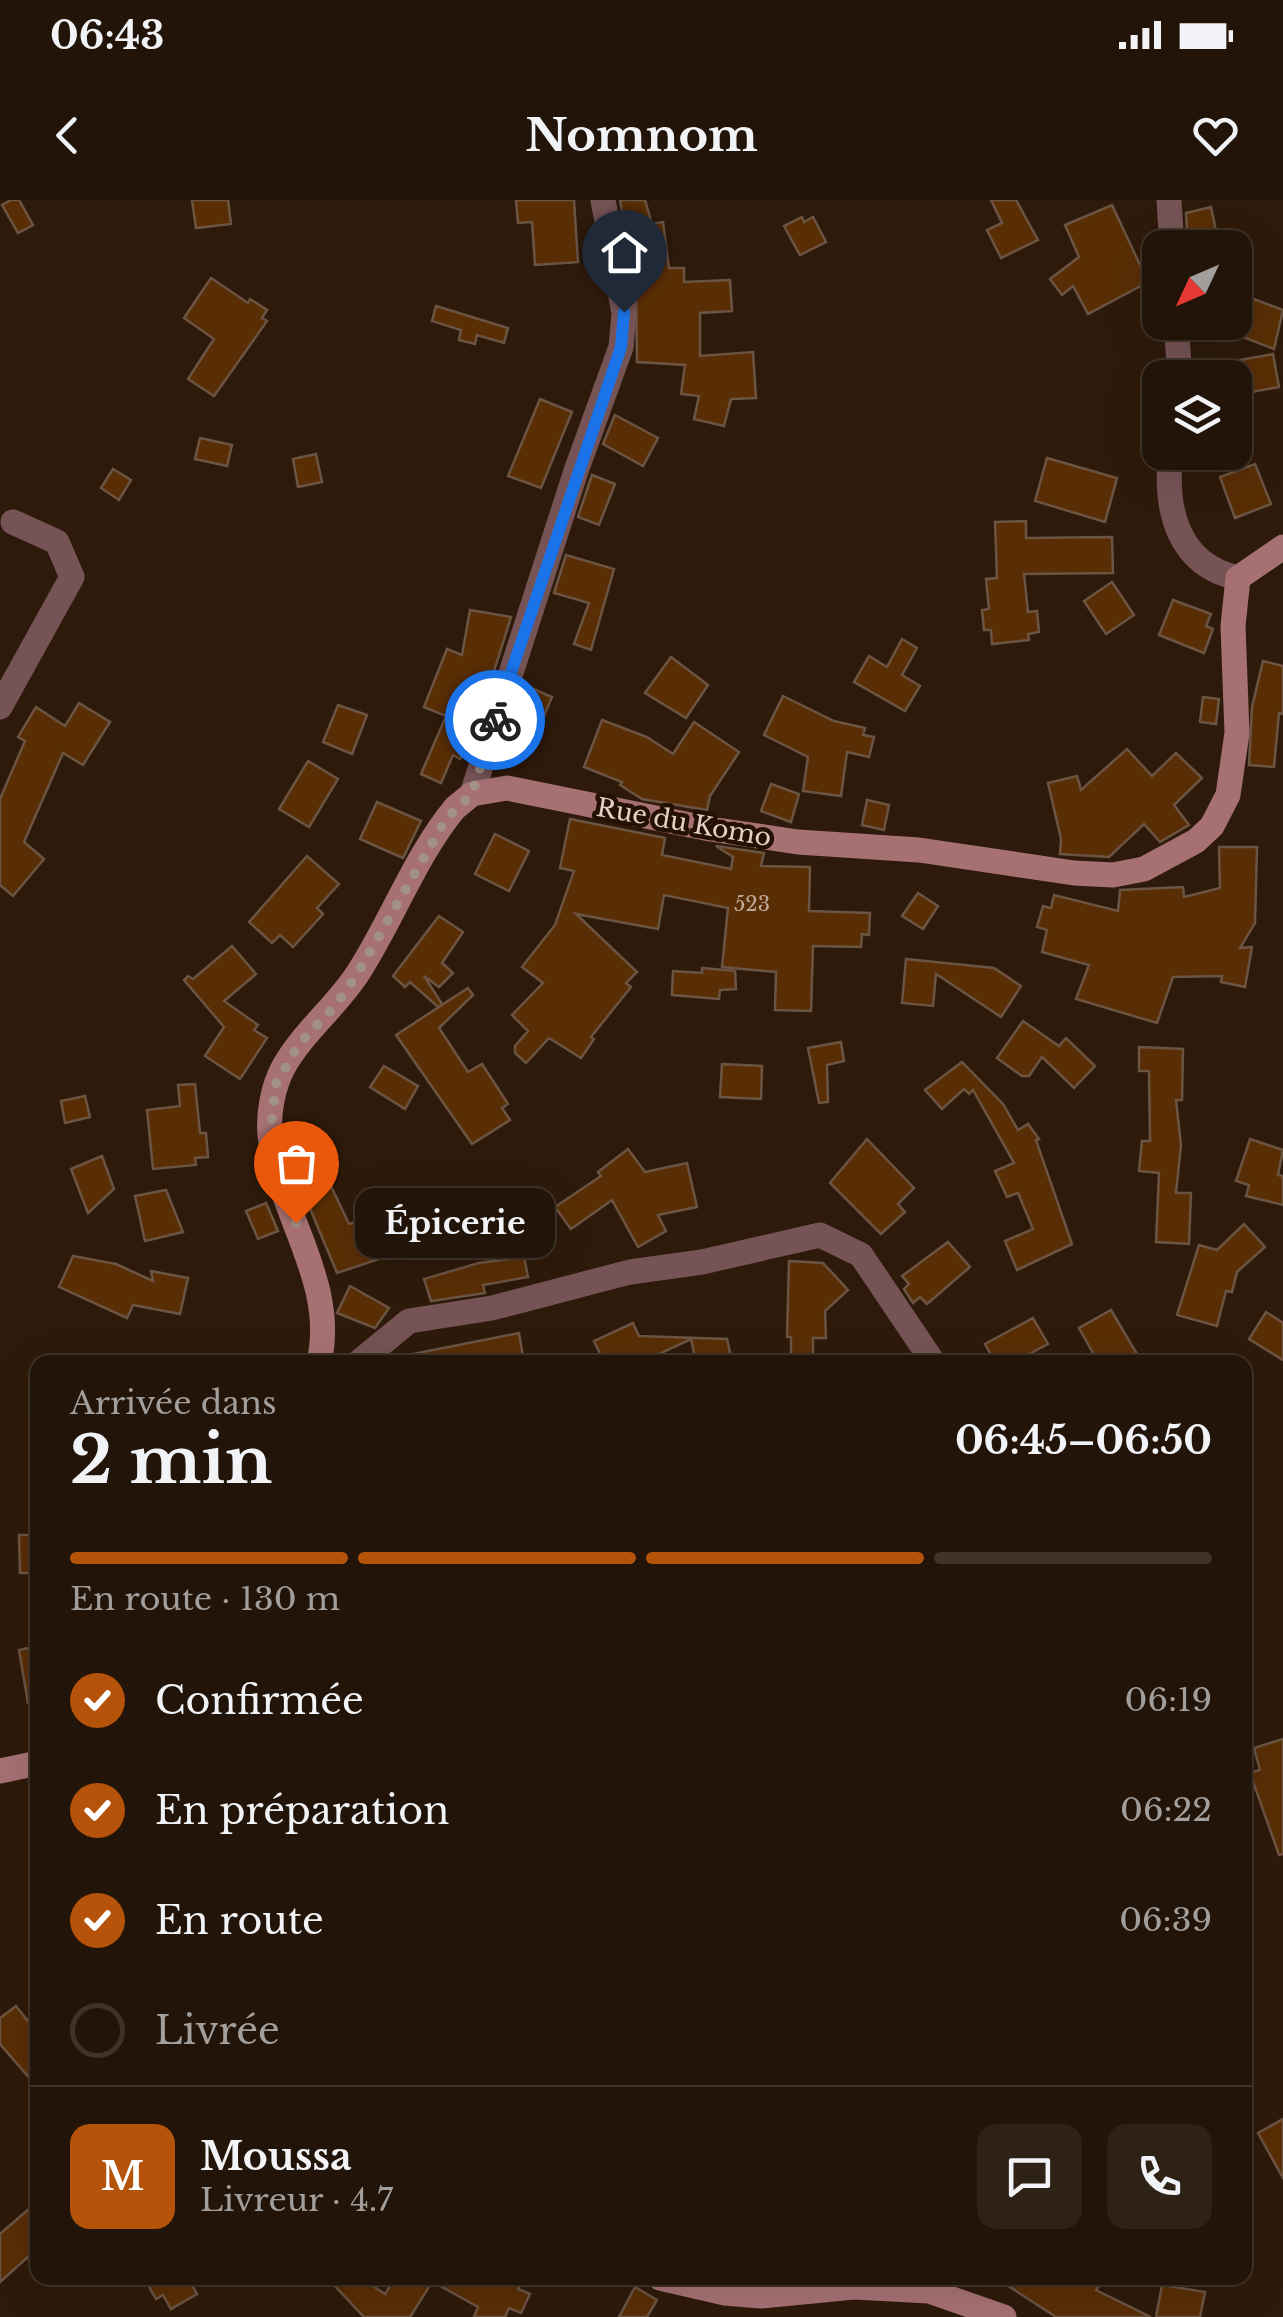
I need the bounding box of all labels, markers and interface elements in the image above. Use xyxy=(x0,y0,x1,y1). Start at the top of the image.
text: 06:43 xyxy=(50,12,165,59)
text: Nomnom xyxy=(525,107,758,163)
icon: back xyxy=(40,108,95,163)
icon: heart xyxy=(1188,108,1243,163)
pin xyxy=(582,210,667,313)
icon: home xyxy=(597,225,652,280)
north arrow xyxy=(1142,230,1252,340)
map controls xyxy=(1142,230,1252,470)
button: layers xyxy=(1142,360,1252,470)
courier xyxy=(445,670,545,770)
icon: bike xyxy=(468,693,523,748)
street label: Rue du Komo xyxy=(594,792,774,853)
house number: 523 xyxy=(734,892,770,916)
pin xyxy=(254,1121,339,1224)
icon: bag xyxy=(269,1136,324,1191)
callout: Épicerie xyxy=(356,1188,556,1258)
text: Épicerie xyxy=(384,1203,526,1243)
text: Arrivée dans xyxy=(70,1383,277,1423)
text: 06:45–06:50 xyxy=(955,1417,1212,1464)
text: 2 min xyxy=(70,1420,272,1501)
text: En route · 130 m xyxy=(70,1579,340,1619)
icon: check xyxy=(70,1673,125,1728)
text: Confirmée xyxy=(155,1677,364,1724)
text: 06:19 xyxy=(1125,1680,1212,1720)
icon: check xyxy=(70,1783,125,1838)
text: En préparation xyxy=(155,1787,449,1834)
text: 06:22 xyxy=(1120,1790,1212,1830)
icon: check xyxy=(70,1893,125,1948)
text: En route xyxy=(155,1897,324,1944)
text: 06:39 xyxy=(1119,1900,1212,1940)
text: Livrée xyxy=(155,2007,280,2054)
button: chat xyxy=(977,2124,1082,2229)
button: phone xyxy=(1107,2124,1212,2229)
text: Moussa xyxy=(200,2133,352,2180)
text: M xyxy=(101,2153,144,2200)
text: Livreur · 4.7 xyxy=(200,2180,393,2220)

